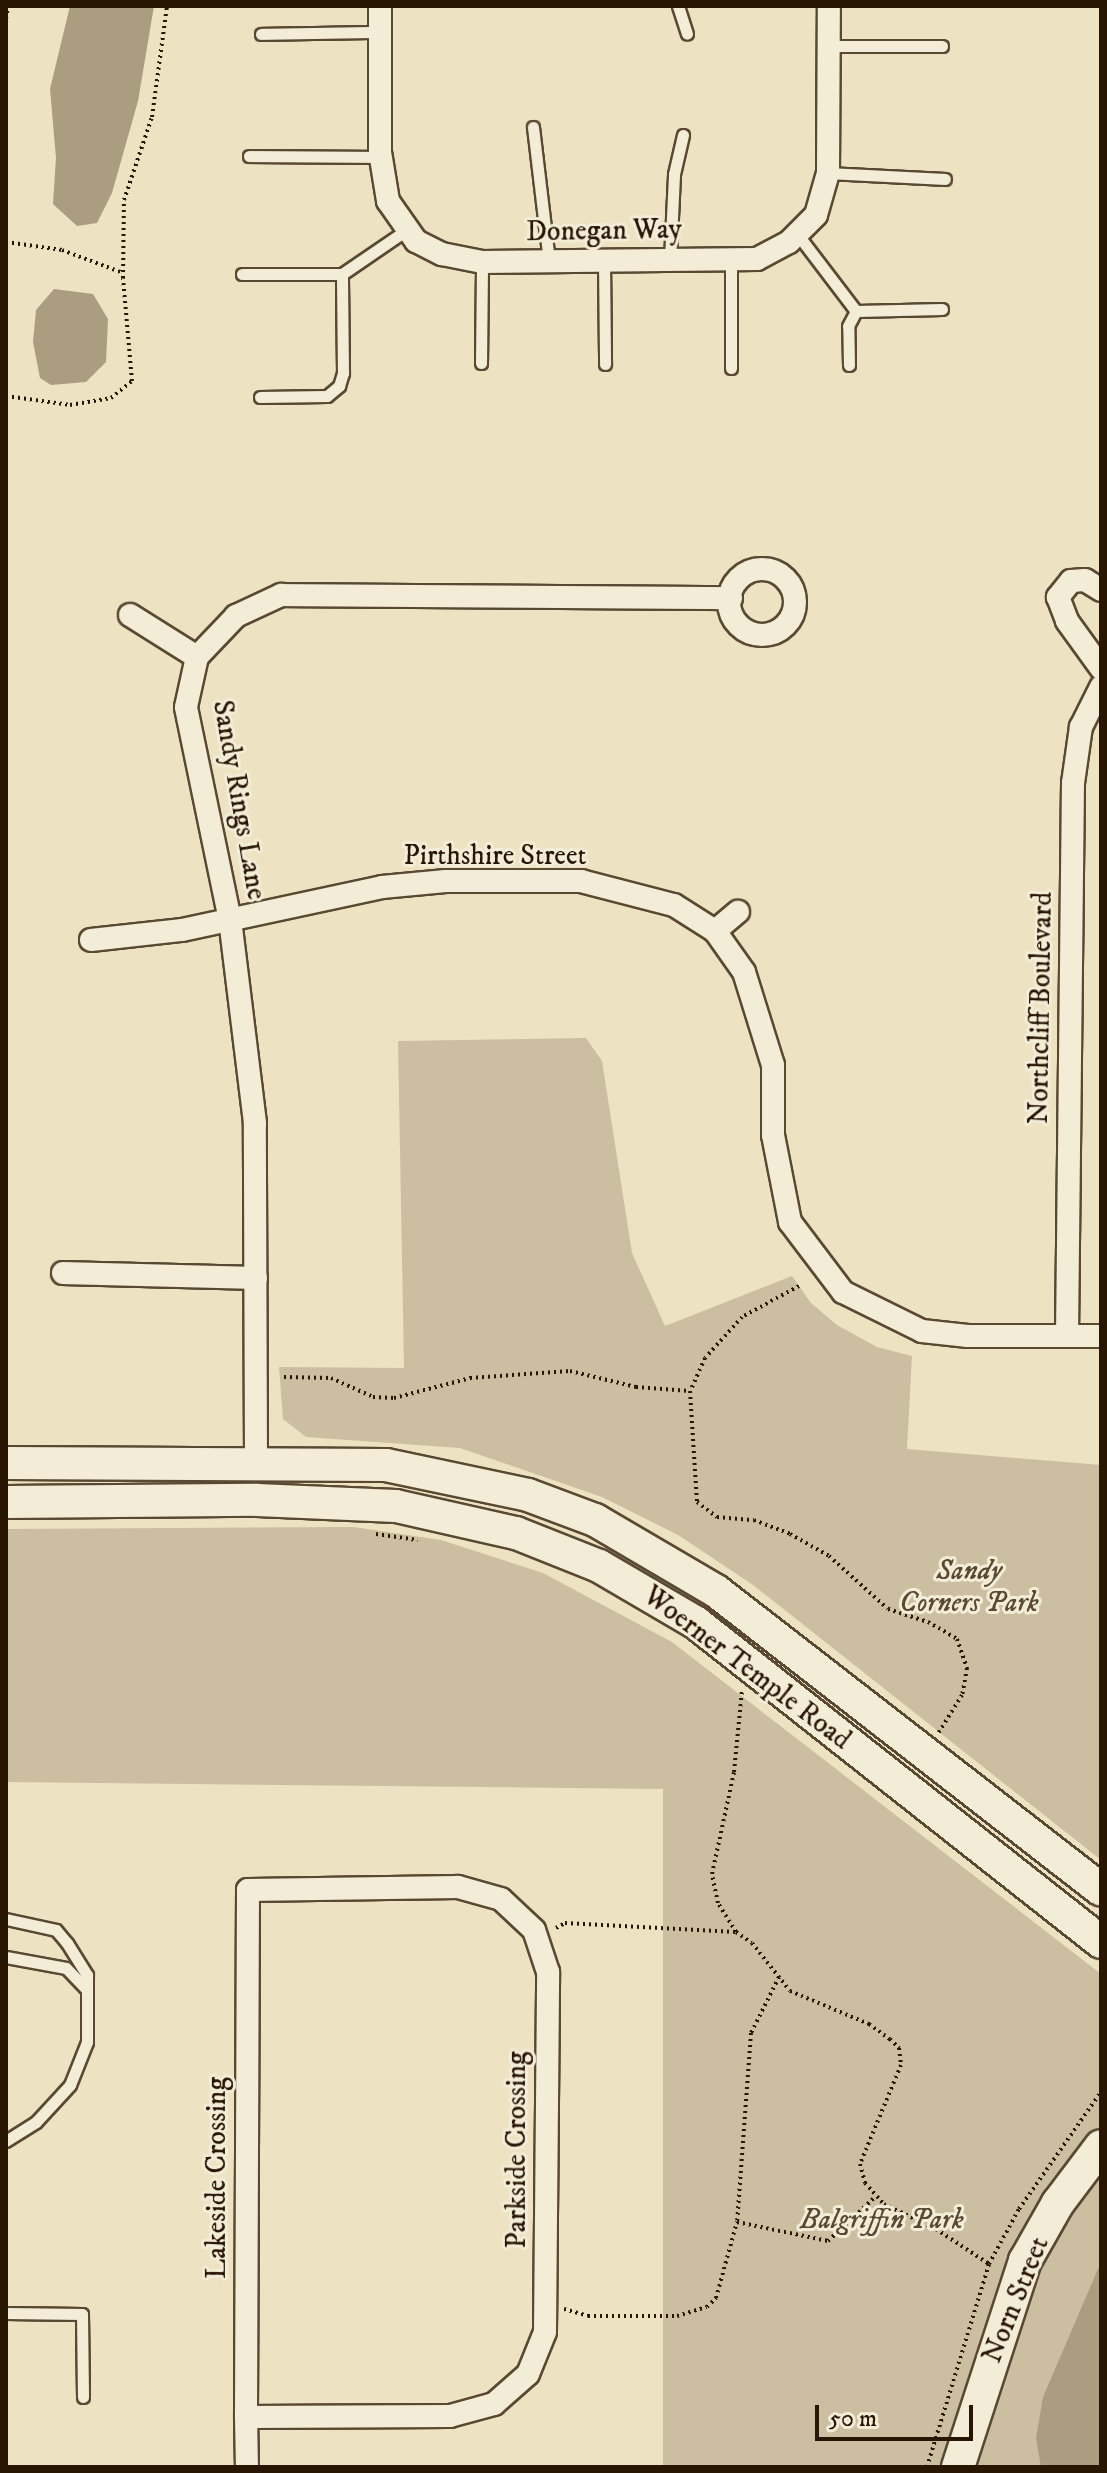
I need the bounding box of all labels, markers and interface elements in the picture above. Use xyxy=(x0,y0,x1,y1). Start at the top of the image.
street label: Donegan Way xyxy=(526,213,682,249)
street label: Sandy Rings Lane xyxy=(205,698,273,902)
street label: Pirthshire Street xyxy=(403,839,587,873)
street label: Northcliff Boulevard xyxy=(1022,891,1060,1125)
park label: Sandy Corners Park xyxy=(899,1554,1039,1620)
street label: Woerner Temple Road xyxy=(637,1579,857,1757)
street label: Parkside Crossing xyxy=(500,2051,534,2249)
street label: Lakeside Crossing xyxy=(200,2077,234,2279)
park label: Balgriffin Park xyxy=(800,2203,964,2237)
street label: Norn Street xyxy=(975,2232,1057,2368)
scale bar xyxy=(819,2389,977,2439)
text: 50 m xyxy=(829,2404,877,2434)

